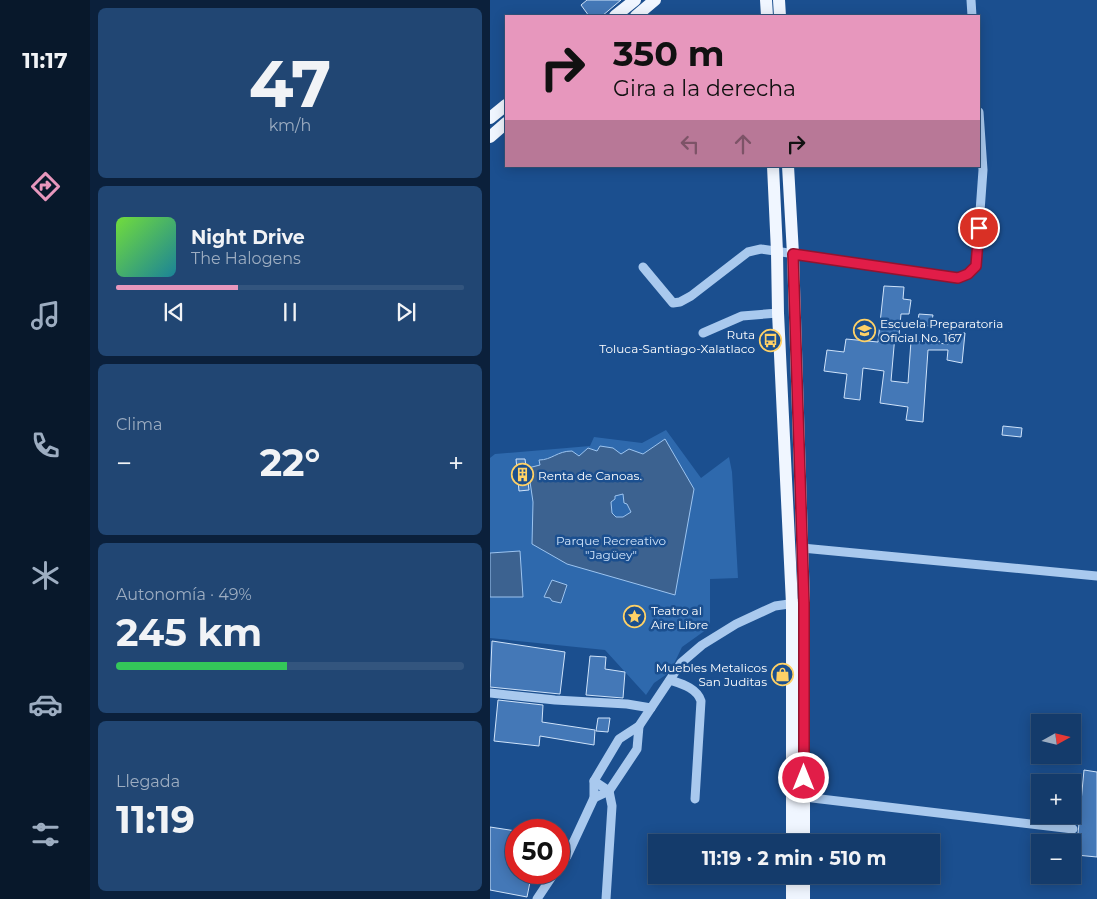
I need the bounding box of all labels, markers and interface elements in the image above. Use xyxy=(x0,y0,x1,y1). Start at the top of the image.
text: 350 m xyxy=(613,32,725,75)
icon: right xyxy=(530,35,595,100)
text: 47 xyxy=(249,44,331,123)
text: 11:17 xyxy=(22,47,68,74)
text: Gira a la derecha xyxy=(613,75,796,102)
text: km/h xyxy=(269,116,311,135)
icon: left xyxy=(676,130,704,158)
icon: ahead xyxy=(729,130,757,158)
icon: right xyxy=(782,130,810,158)
icon: directions xyxy=(28,169,63,204)
pin xyxy=(958,207,1000,249)
icon: arrive xyxy=(965,214,993,242)
text: Night Drive xyxy=(191,226,305,249)
text: The Halogens xyxy=(191,249,301,268)
icon: music xyxy=(28,298,63,333)
icon: previous xyxy=(160,298,188,326)
icon: pause xyxy=(276,298,304,326)
icon: next xyxy=(392,298,420,326)
place label: Escuela Preparatoria Oficial No. 167 xyxy=(880,316,1003,345)
school or university icon: Escuela Preparatoria Oficial No. 167 xyxy=(852,318,876,342)
place label: Ruta Toluca-Santiago-Xalatlaco xyxy=(599,327,755,356)
bus stop icon: Ruta Toluca-Santiago-Xalatlaco xyxy=(759,329,783,353)
text: Clima xyxy=(116,415,162,434)
icon: phone xyxy=(28,428,63,463)
text: 22° xyxy=(260,439,320,486)
text: − xyxy=(116,446,132,480)
text: + xyxy=(448,446,464,480)
building icon: Renta de Canoas. xyxy=(510,463,534,487)
place label: Renta de Canoas. xyxy=(538,468,642,483)
park label: Parque Recreativo "Jagüey" xyxy=(556,533,666,562)
icon: climate xyxy=(28,558,63,593)
text: Autonomía · 49% xyxy=(116,585,252,604)
place label: Teatro al Aire Libre xyxy=(651,603,708,632)
place icon: Teatro al Aire Libre xyxy=(623,605,647,629)
text: 245 km xyxy=(116,609,262,656)
place label: Muebles Metalicos San Juditas xyxy=(656,660,767,689)
shop icon: Muebles Metalicos San Juditas xyxy=(771,662,795,686)
icon: car xyxy=(28,687,63,722)
north arrow xyxy=(1031,714,1081,764)
map controls xyxy=(1031,714,1081,884)
position arrow xyxy=(777,751,829,803)
text: Llegada xyxy=(116,772,180,791)
button: + xyxy=(1031,774,1081,824)
text: 11:19 xyxy=(116,796,195,843)
icon: filters xyxy=(28,817,63,852)
speed limit sign: 50 xyxy=(505,819,570,884)
button: − xyxy=(1031,834,1081,884)
text: 11:19 · 2 min · 510 m xyxy=(702,847,886,870)

